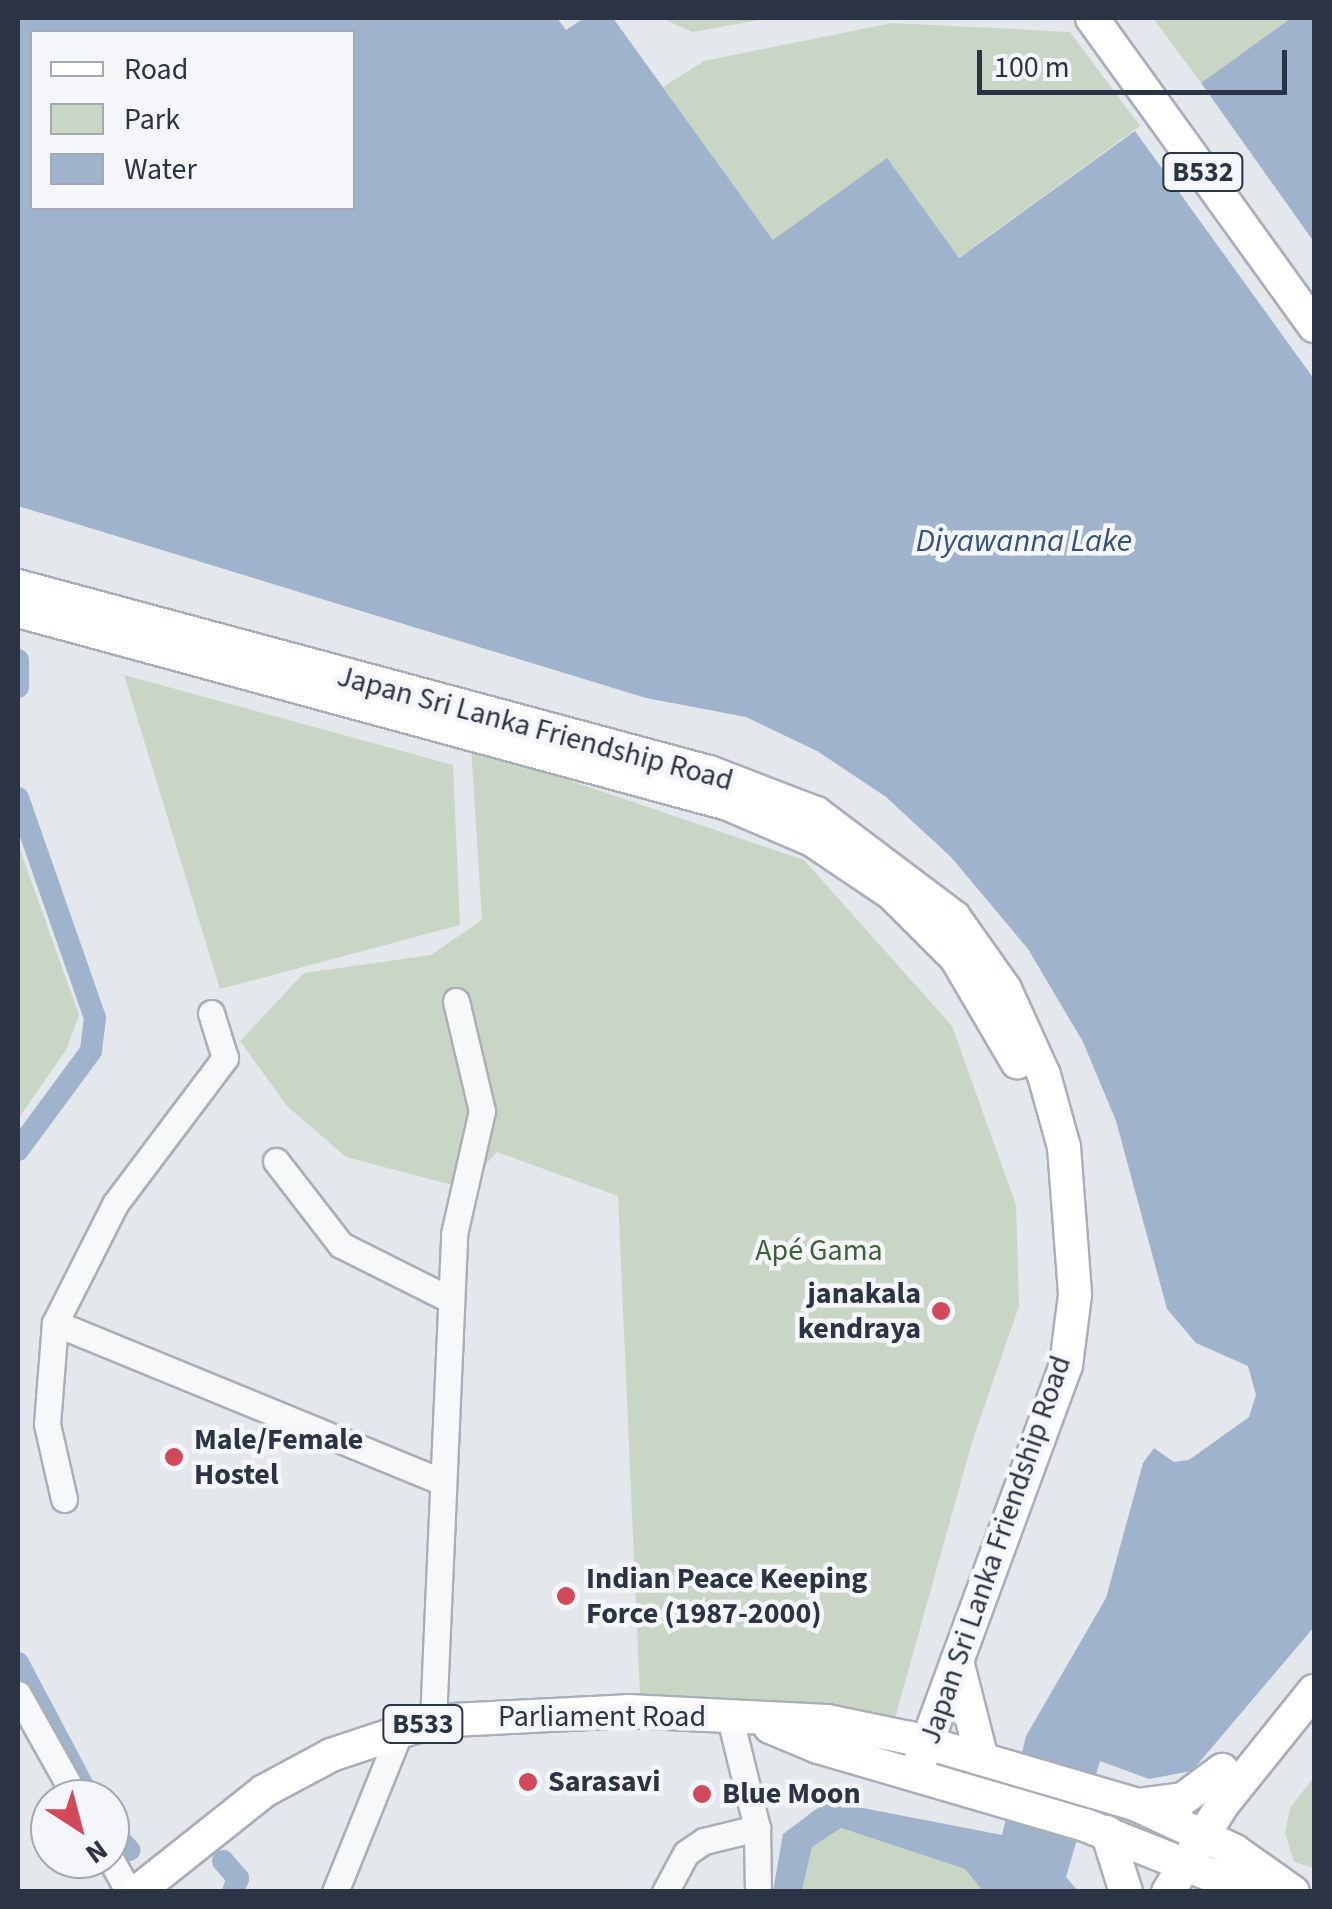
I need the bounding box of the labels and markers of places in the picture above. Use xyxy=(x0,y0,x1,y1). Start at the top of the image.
place label: janakala kendraya xyxy=(798,1276,921,1346)
marker: janakala kendraya xyxy=(930,1300,952,1322)
place label: Male/Female Hostel xyxy=(194,1422,363,1492)
marker: Male/Female Hostel xyxy=(163,1446,185,1468)
place label: Indian Peace Keeping Force (1987-2000) xyxy=(586,1561,867,1632)
marker: Indian Peace Keeping Force (1987-2000) xyxy=(555,1585,577,1607)
place label: Sarasavi xyxy=(548,1764,660,1800)
marker: Sarasavi xyxy=(517,1771,539,1793)
place label: Blue Moon xyxy=(722,1776,861,1812)
marker: Blue Moon xyxy=(691,1783,713,1805)

